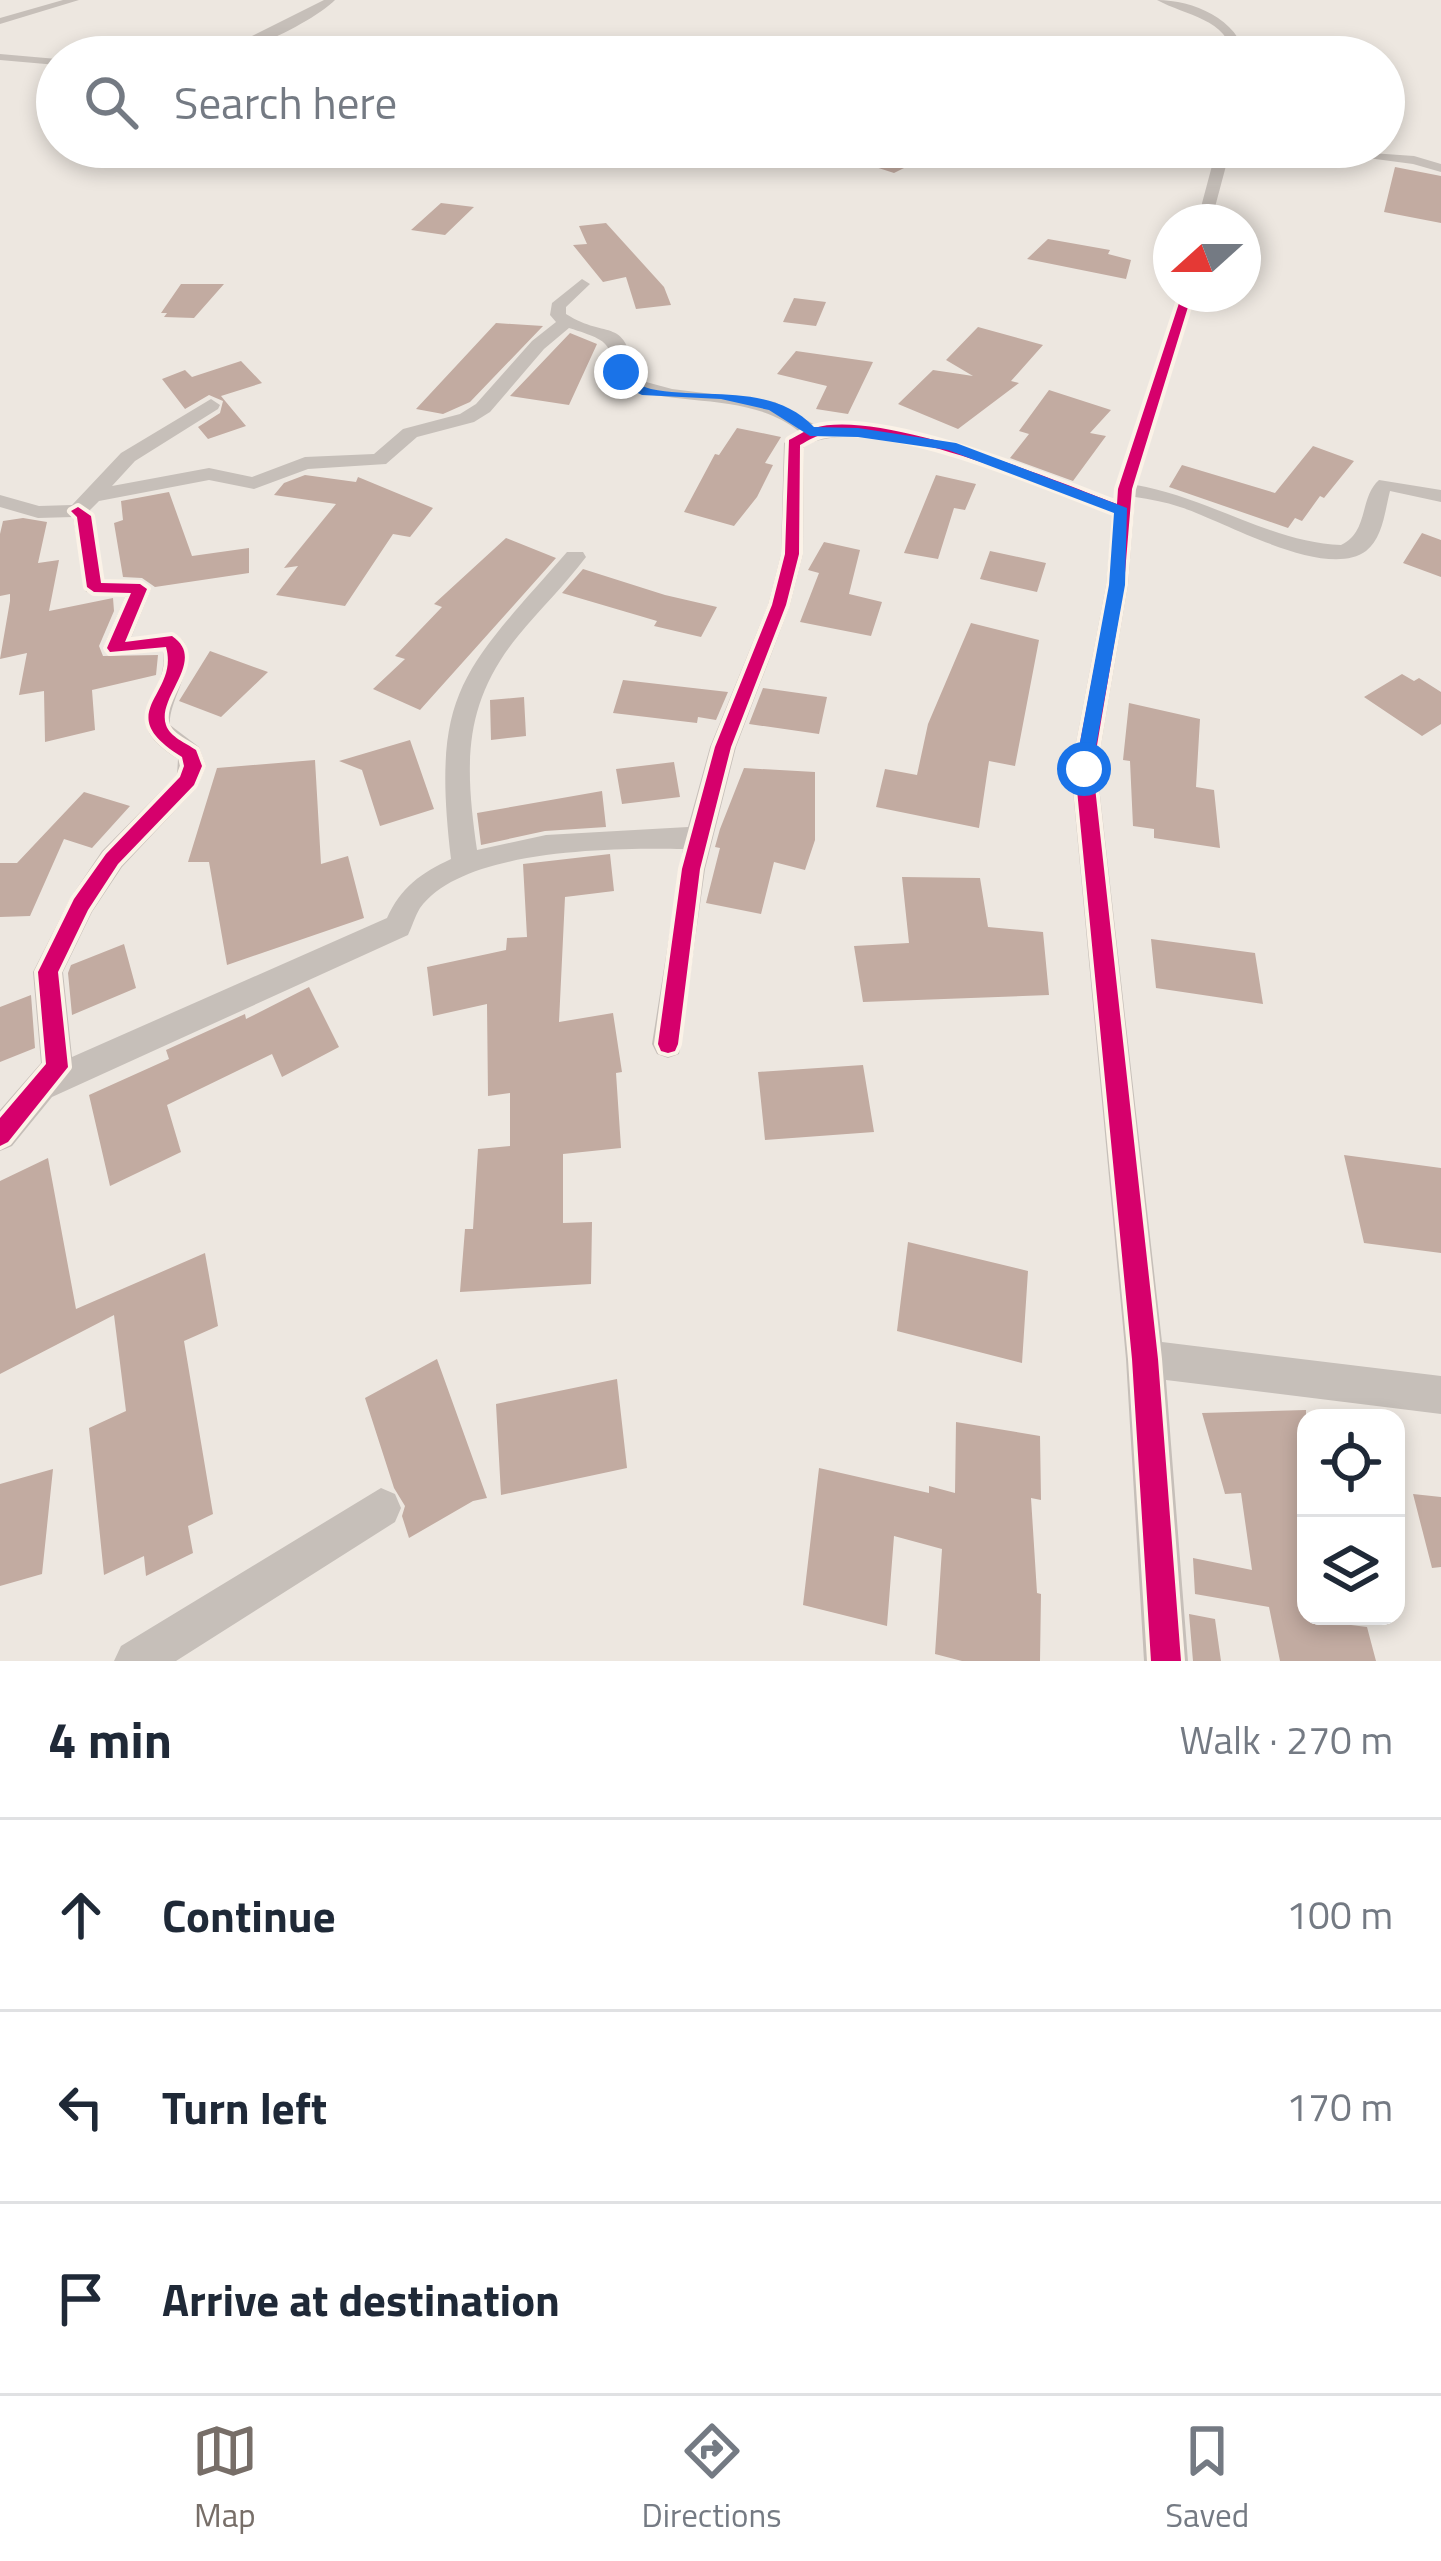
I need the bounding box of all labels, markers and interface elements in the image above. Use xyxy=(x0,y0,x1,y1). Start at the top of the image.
search box xyxy=(36,36,1405,168)
text: Search here xyxy=(174,68,397,136)
icon: search xyxy=(78,69,144,135)
north arrow xyxy=(1153,204,1261,312)
route end xyxy=(594,345,648,399)
route start xyxy=(1057,742,1111,796)
map controls xyxy=(1297,1409,1405,1625)
button: locate xyxy=(1297,1409,1405,1517)
button: layers xyxy=(1297,1517,1405,1625)
text: 4 min xyxy=(48,1700,172,1778)
text: Walk · 270 m xyxy=(1179,1710,1393,1769)
text: Continue xyxy=(162,1881,336,1949)
icon: ahead xyxy=(48,1882,114,1948)
text: 100 m xyxy=(1286,1885,1393,1944)
text: Turn left xyxy=(162,2073,327,2141)
icon: left xyxy=(48,2074,114,2140)
text: 170 m xyxy=(1286,2077,1393,2136)
text: Arrive at destination xyxy=(162,2265,560,2333)
icon: arrive xyxy=(48,2266,114,2332)
tab: Map xyxy=(192,2418,258,2540)
tab: Directions xyxy=(642,2418,781,2540)
tab: Saved xyxy=(1165,2418,1249,2540)

